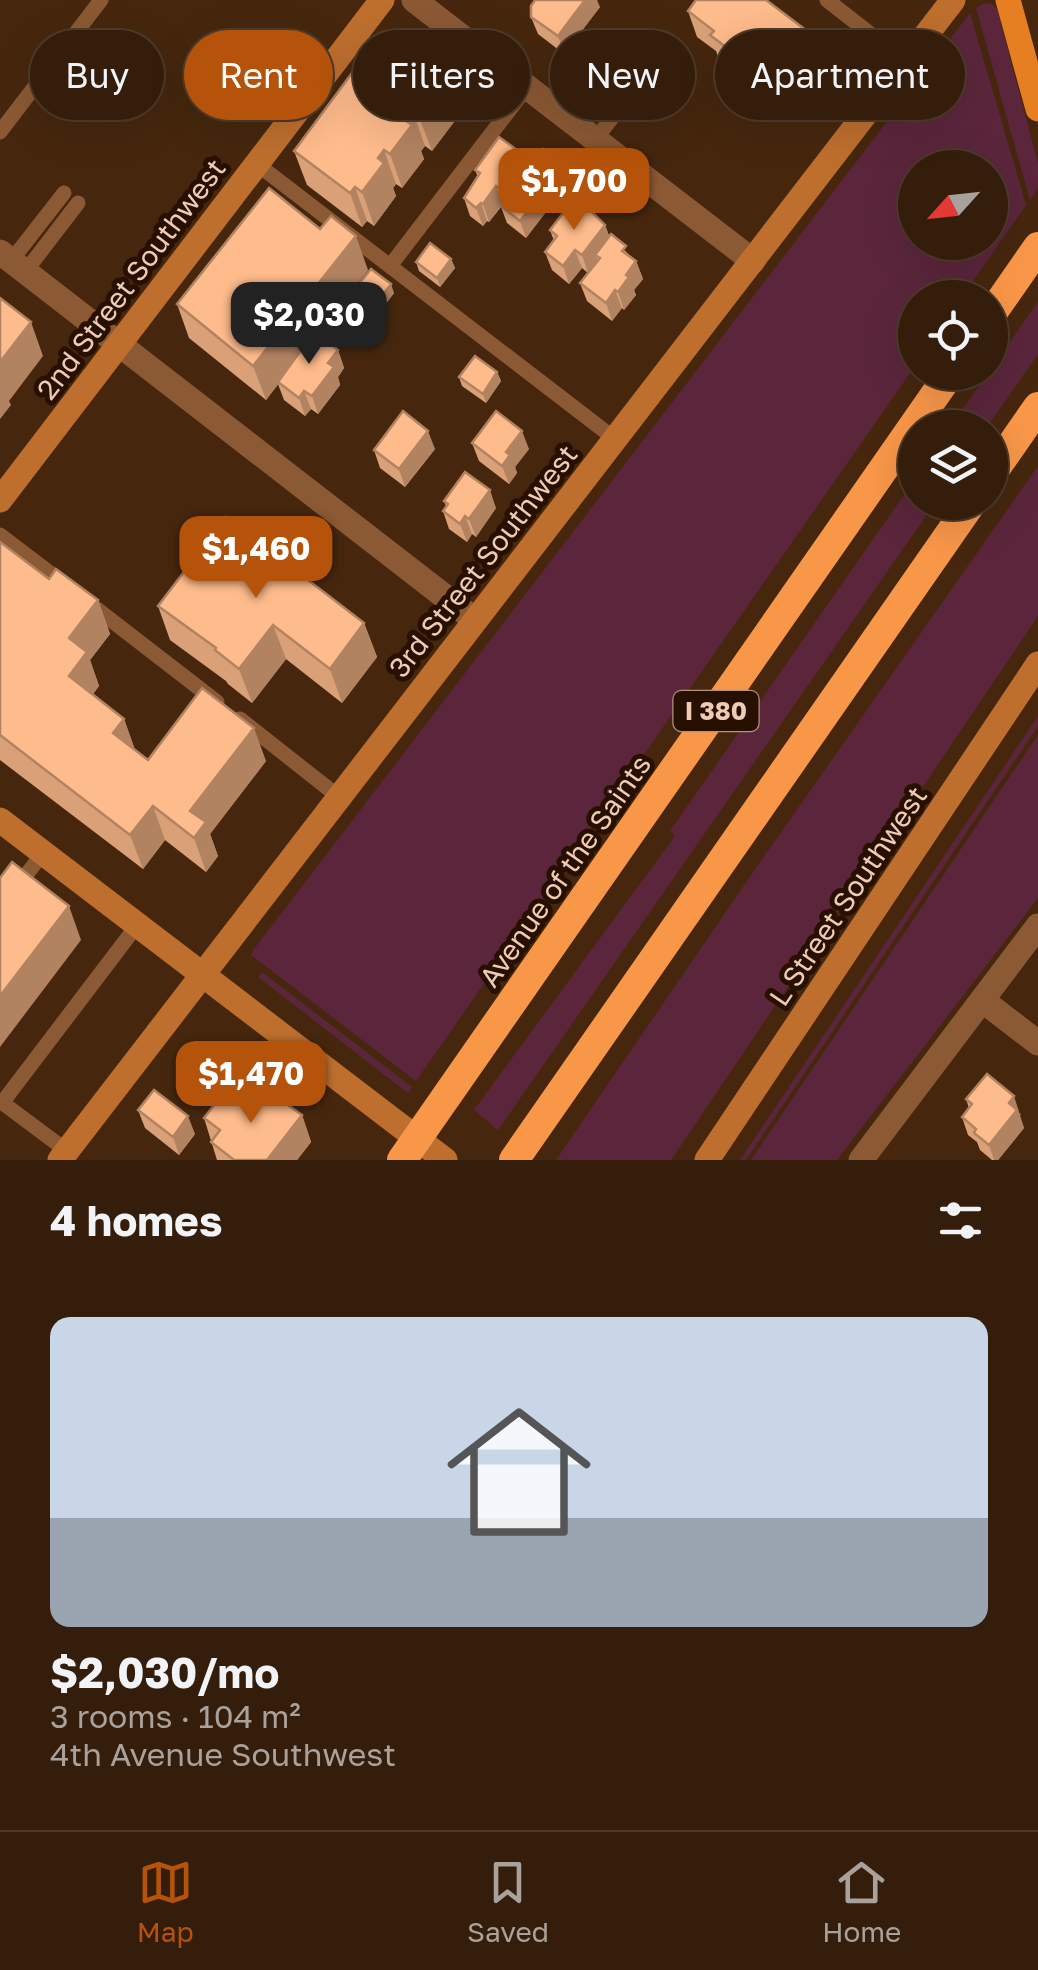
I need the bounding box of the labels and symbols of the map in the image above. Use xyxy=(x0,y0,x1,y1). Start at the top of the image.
pin: $1,700 xyxy=(493,148,655,233)
north arrow xyxy=(898,150,1008,260)
street label: 2nd Street Southwest xyxy=(30,152,232,405)
pin: $2,030 xyxy=(228,282,390,367)
street label: 3rd Street Southwest xyxy=(382,438,584,683)
pin: $1,460 xyxy=(175,516,337,601)
road number: I 380 xyxy=(674,691,758,731)
street label: Avenue of the Saints xyxy=(472,748,657,993)
street label: L Street Southwest xyxy=(762,780,933,1012)
pin: $1,470 xyxy=(170,1041,332,1126)

